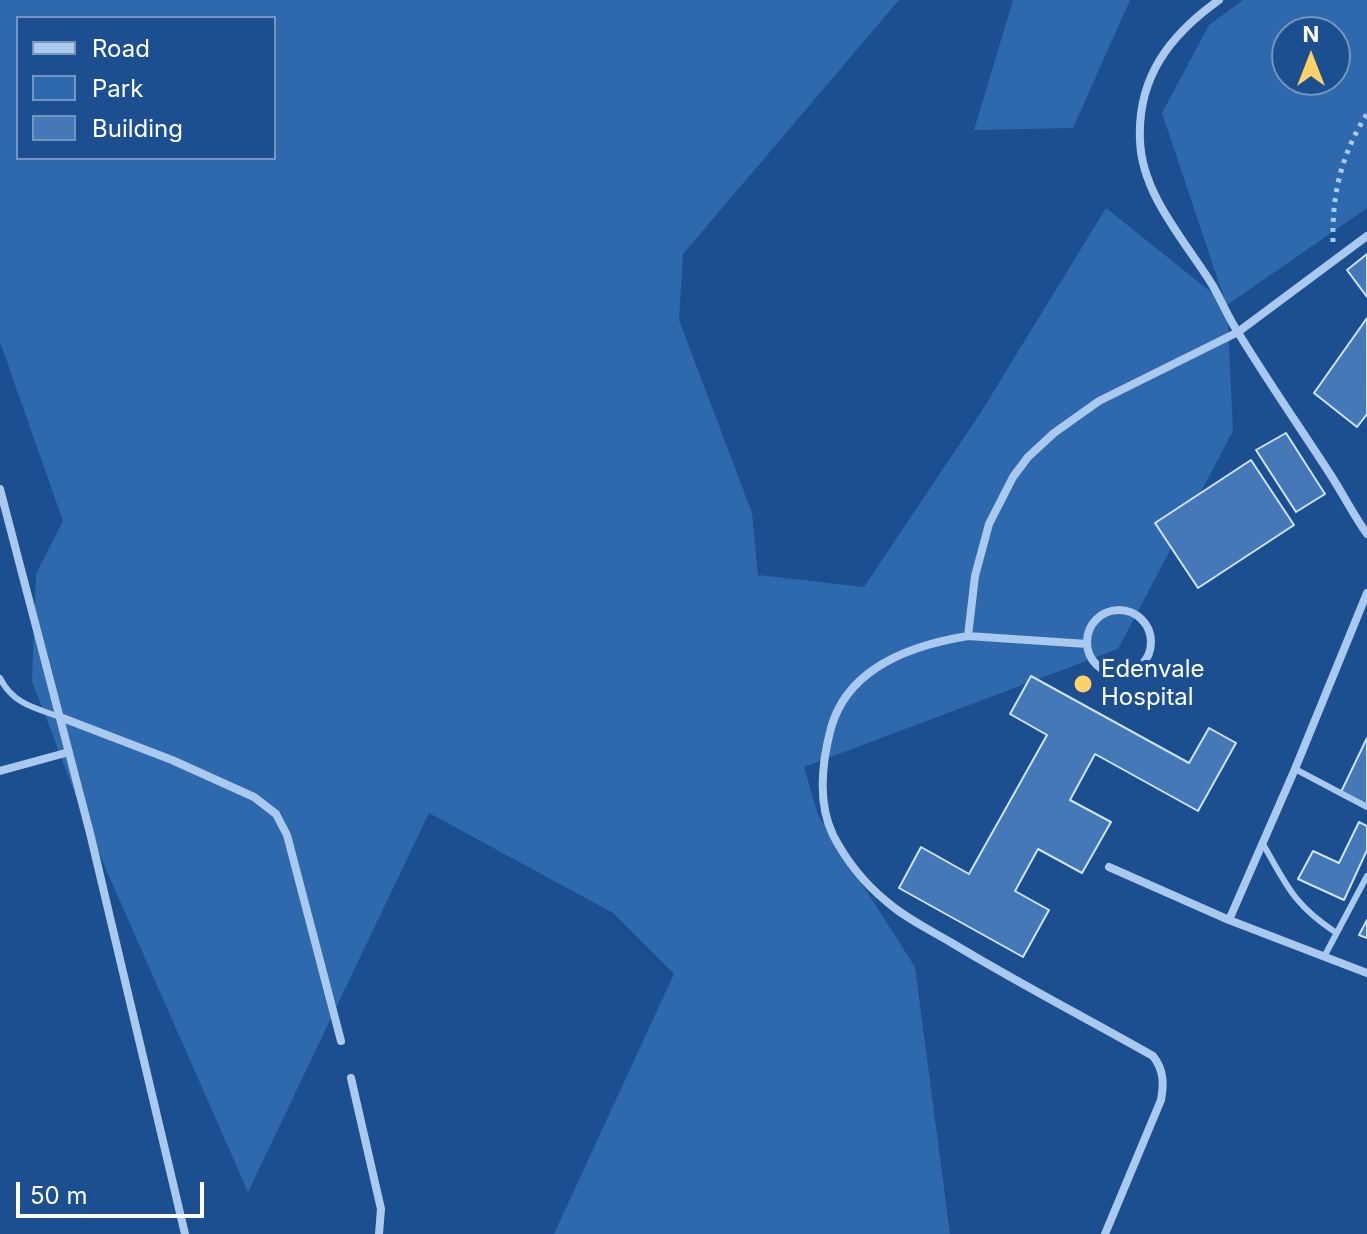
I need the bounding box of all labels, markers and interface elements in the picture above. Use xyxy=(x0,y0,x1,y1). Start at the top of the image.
legend xyxy=(16,16,276,160)
north arrow xyxy=(1271,16,1351,96)
text: N xyxy=(1303,21,1319,47)
text: Road xyxy=(92,34,150,63)
text: Park xyxy=(92,74,143,103)
text: Building xyxy=(92,114,183,143)
place label: Edenvale Hospital xyxy=(1101,656,1205,712)
marker: Edenvale Hospital xyxy=(1072,673,1094,695)
scale bar xyxy=(20,1166,208,1216)
text: 50 m xyxy=(30,1181,88,1210)

